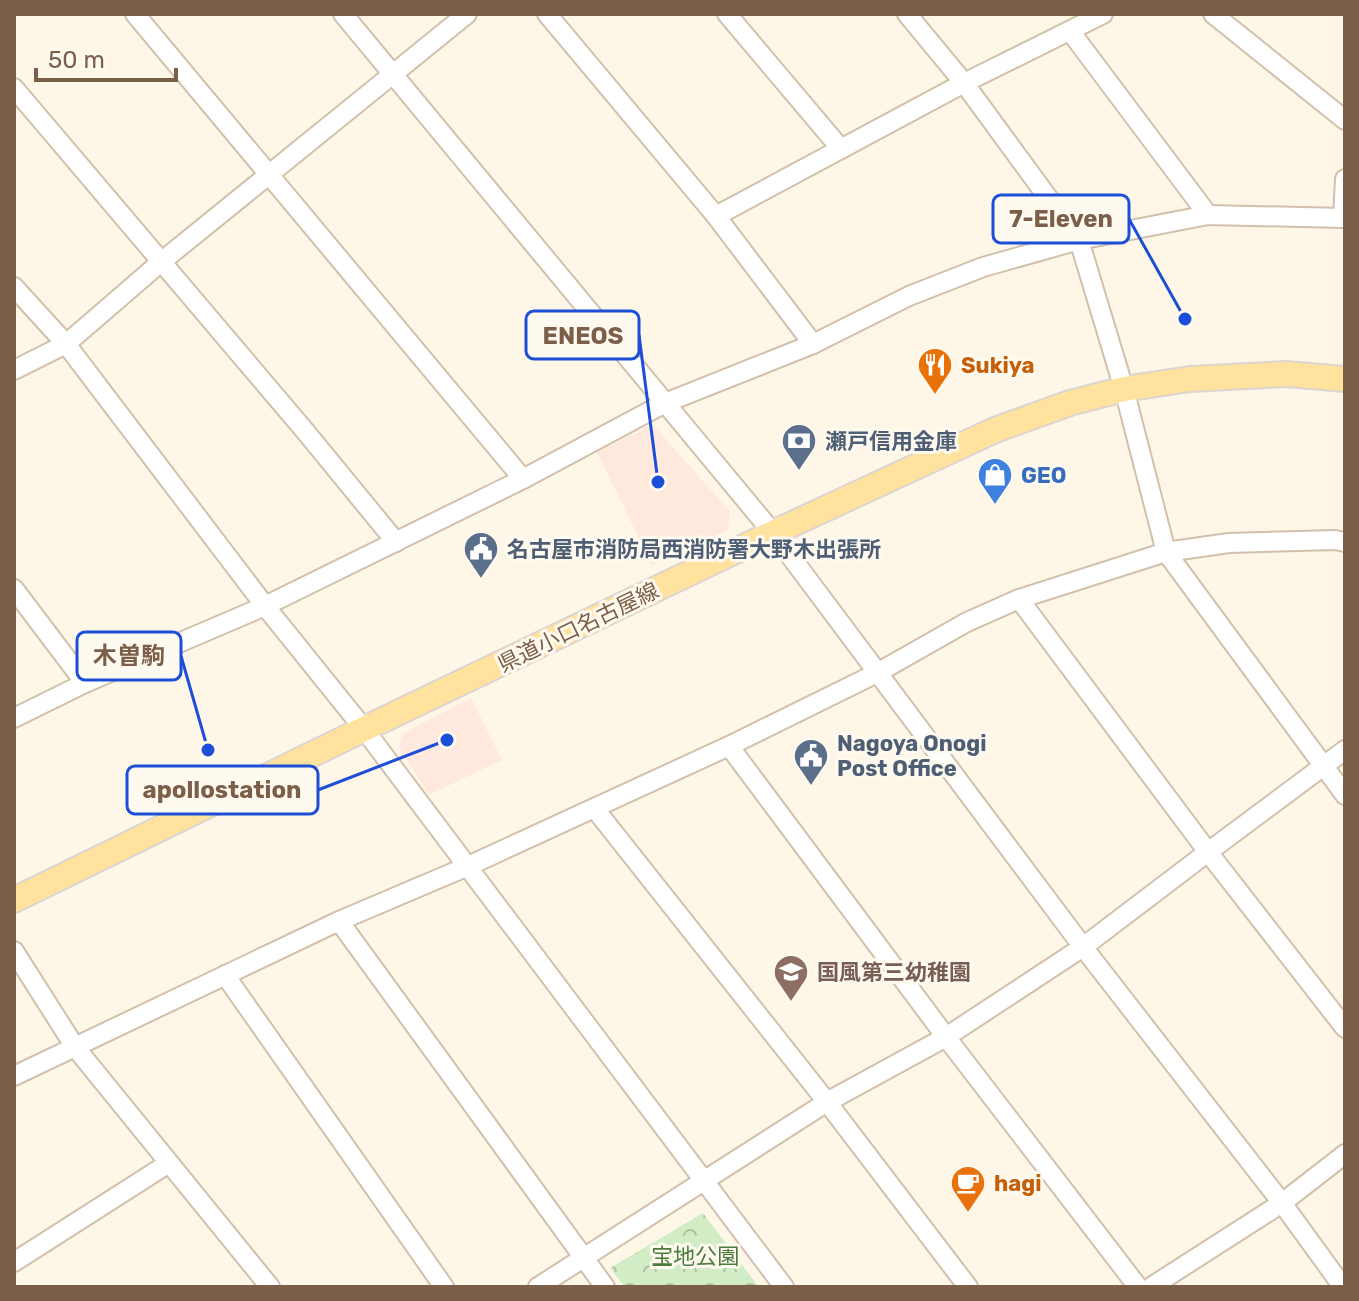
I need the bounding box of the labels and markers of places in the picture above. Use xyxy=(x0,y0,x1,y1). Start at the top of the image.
callout: 7-Eleven xyxy=(993,195,1129,243)
callout: ENEOS xyxy=(526,311,639,359)
restaurant icon: Sukiya xyxy=(916,346,954,396)
place label: Sukiya xyxy=(961,352,1034,379)
bank icon: 瀬戸信用金庫 xyxy=(780,422,818,472)
place label: 瀬戸信用金庫 xyxy=(825,428,957,455)
shop icon: GEO xyxy=(976,456,1014,506)
place label: GEO xyxy=(1021,462,1066,489)
public building icon: 名古屋市消防局西消防署大野木出張所 xyxy=(462,530,500,580)
place label: 名古屋市消防局西消防署大野木出張所 xyxy=(507,536,881,563)
callout: 木曽駒 xyxy=(77,632,181,680)
place label: Nagoya Onogi Post Office xyxy=(837,730,987,782)
public building icon: Nagoya Onogi Post Office xyxy=(792,737,830,787)
callout: apollostation xyxy=(127,766,318,814)
school or university icon: 国風第三幼稚園 xyxy=(772,953,810,1003)
place label: 国風第三幼稚園 xyxy=(817,959,971,986)
cafe icon: hagi xyxy=(949,1164,987,1214)
place label: hagi xyxy=(994,1170,1042,1197)

